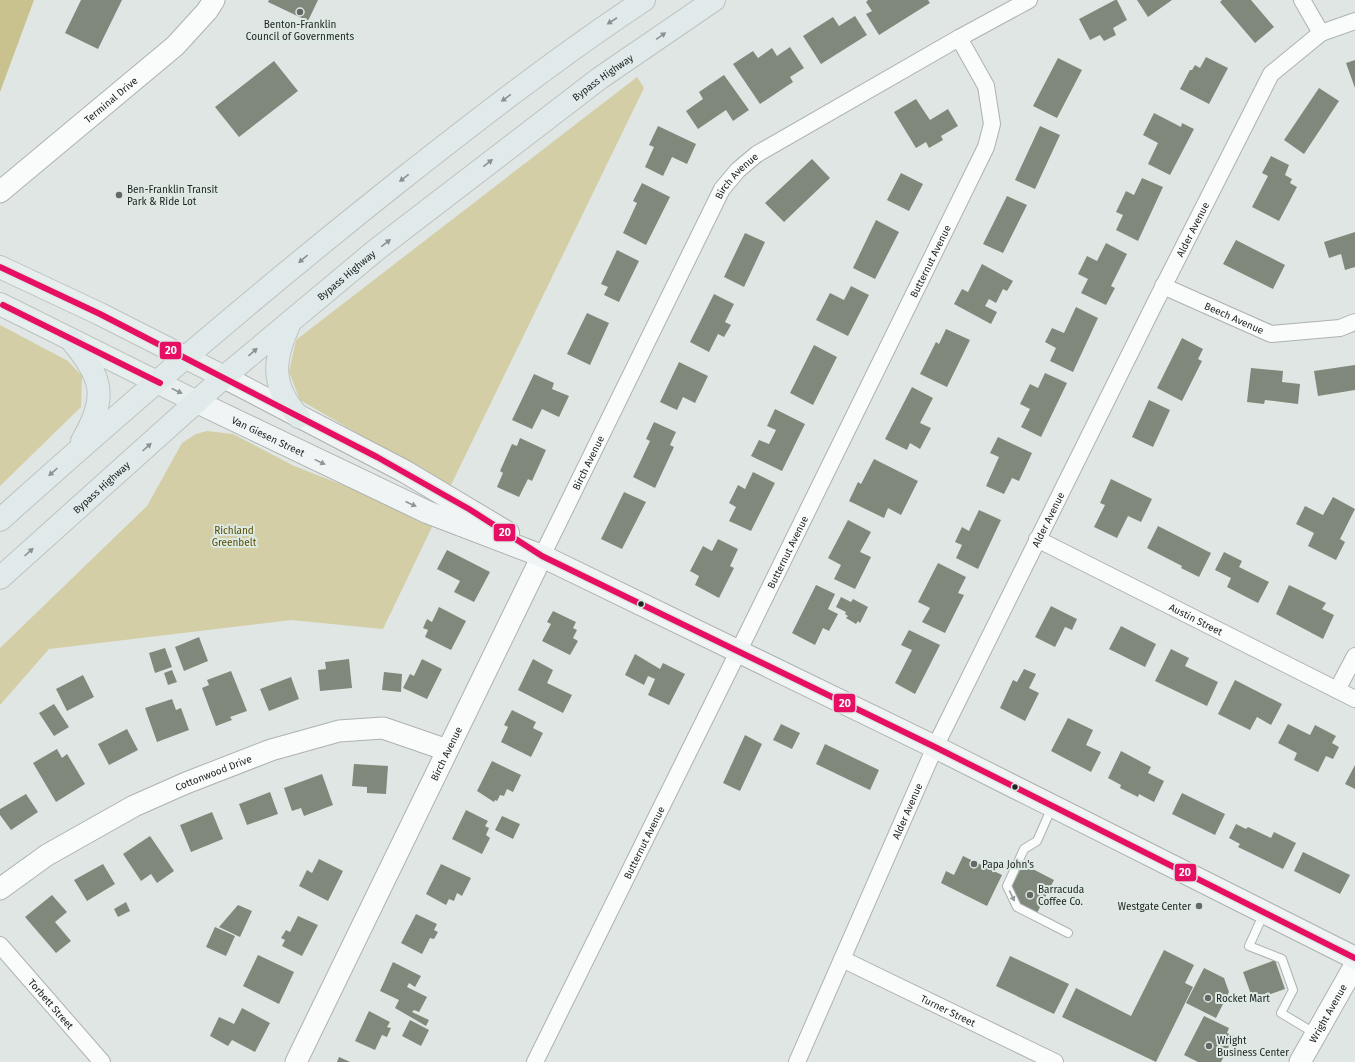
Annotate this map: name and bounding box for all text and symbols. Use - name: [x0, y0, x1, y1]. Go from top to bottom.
- marker: Benton-Franklin Council of Governments: [295, 7, 305, 17]
- one-way arrow: [606, 18, 617, 25]
- place label: Benton-Franklin Council of Governments: [246, 19, 354, 43]
- one-way arrow: [656, 32, 666, 40]
- street label: Bypass Highway: [570, 52, 636, 104]
- street label: Terminal Drive: [82, 75, 140, 126]
- one-way arrow: [501, 94, 512, 102]
- street label: Birch Avenue: [713, 151, 761, 201]
- one-way arrow: [483, 158, 494, 167]
- one-way arrow: [398, 173, 409, 182]
- place label: Ben-Franklin Transit Park & Ride Lot: [127, 184, 218, 208]
- marker: Ben-Franklin Transit Park & Ride Lot: [114, 190, 124, 200]
- street label: Alder Avenue: [1174, 200, 1212, 259]
- street label: Butternut Avenue: [908, 223, 954, 300]
- one-way arrow: [381, 238, 392, 247]
- street label: Bypass Highway: [315, 248, 378, 304]
- one-way arrow: [297, 255, 308, 264]
- street label: Beech Avenue: [1202, 300, 1265, 337]
- line badge: 20: [159, 341, 182, 360]
- text: 20: [165, 344, 178, 357]
- one-way arrow: [249, 348, 258, 357]
- one-way arrow: [171, 388, 182, 395]
- street label: Van Giesen Street: [229, 414, 307, 460]
- street label: Birch Avenue: [570, 434, 607, 492]
- one-way arrow: [142, 443, 151, 452]
- street label: Bypass Highway: [71, 459, 133, 516]
- one-way arrow: [315, 459, 326, 465]
- one-way arrow: [48, 467, 58, 476]
- street label: Alder Avenue: [1030, 490, 1067, 549]
- one-way arrow: [405, 501, 417, 508]
- street label: Butternut Avenue: [765, 514, 811, 591]
- line badge: 20: [493, 523, 516, 542]
- park label: Richland Greenbelt: [212, 525, 257, 549]
- text: 20: [499, 526, 512, 539]
- one-way arrow: [24, 548, 34, 557]
- unlabelled marker: [636, 599, 646, 609]
- street label: Austin Street: [1167, 601, 1225, 639]
- line badge: 20: [833, 693, 856, 713]
- text: 20: [839, 697, 852, 710]
- street label: Birch Avenue: [429, 725, 465, 783]
- street label: Cottonwood Drive: [174, 753, 254, 794]
- street label: Alder Avenue: [890, 782, 925, 841]
- unlabelled marker: [1010, 782, 1020, 792]
- street label: Butternut Avenue: [622, 805, 668, 881]
- marker: Papa John's: [969, 859, 979, 869]
- place label: Papa John's: [982, 859, 1034, 871]
- line badge: 20: [1174, 863, 1197, 882]
- text: 20: [1179, 866, 1192, 879]
- place label: Barracuda Coffee Co.: [1038, 884, 1084, 908]
- marker: Barracuda Coffee Co.: [1025, 890, 1035, 900]
- one-way arrow: [1009, 891, 1015, 902]
- place label: Westgate Center: [1118, 901, 1191, 913]
- marker: Westgate Center: [1194, 901, 1204, 911]
- street label: Torbett Street: [25, 977, 76, 1032]
- street label: Wright Avenue: [1307, 982, 1350, 1045]
- street label: Turner Street: [918, 993, 978, 1030]
- marker: Rocket Mart: [1203, 993, 1213, 1003]
- place label: Rocket Mart: [1216, 993, 1270, 1005]
- place label: Wright Business Center: [1217, 1035, 1289, 1059]
- marker: Wright Business Center: [1204, 1041, 1214, 1051]

